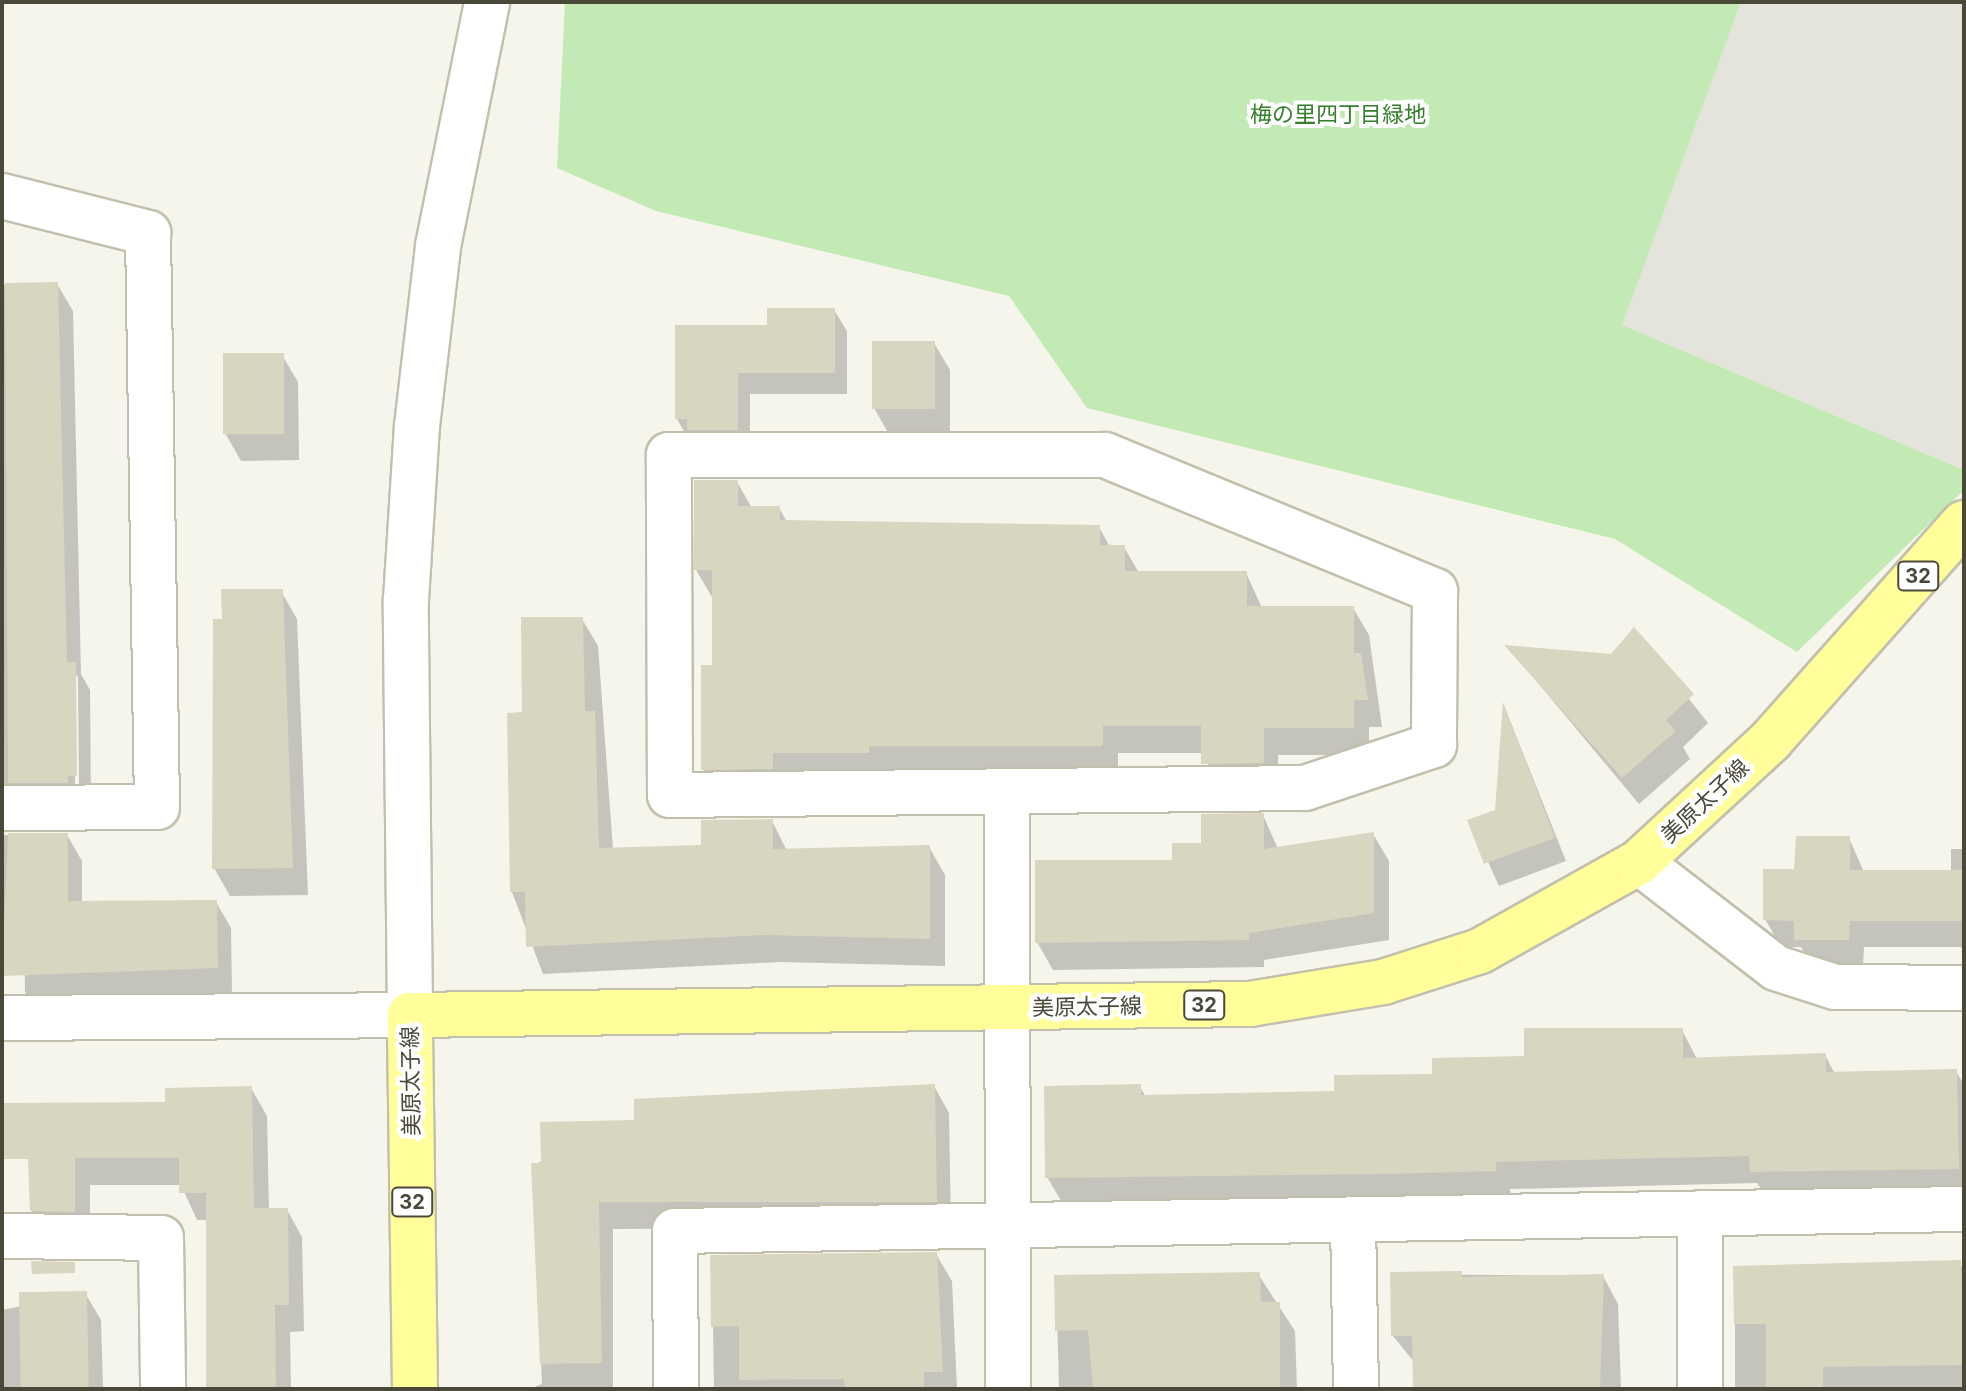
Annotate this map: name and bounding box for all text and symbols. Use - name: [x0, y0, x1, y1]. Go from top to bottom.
- park label: 梅の里四丁目緑地: [1250, 102, 1426, 128]
- road number: 32: [1896, 560, 1940, 592]
- street label: 美原太子線: [1656, 754, 1754, 848]
- road number: 32: [1182, 989, 1226, 1021]
- street label: 美原太子線: [1032, 993, 1142, 1021]
- street label: 美原太子線: [397, 1026, 425, 1136]
- road number: 32: [390, 1186, 434, 1218]

